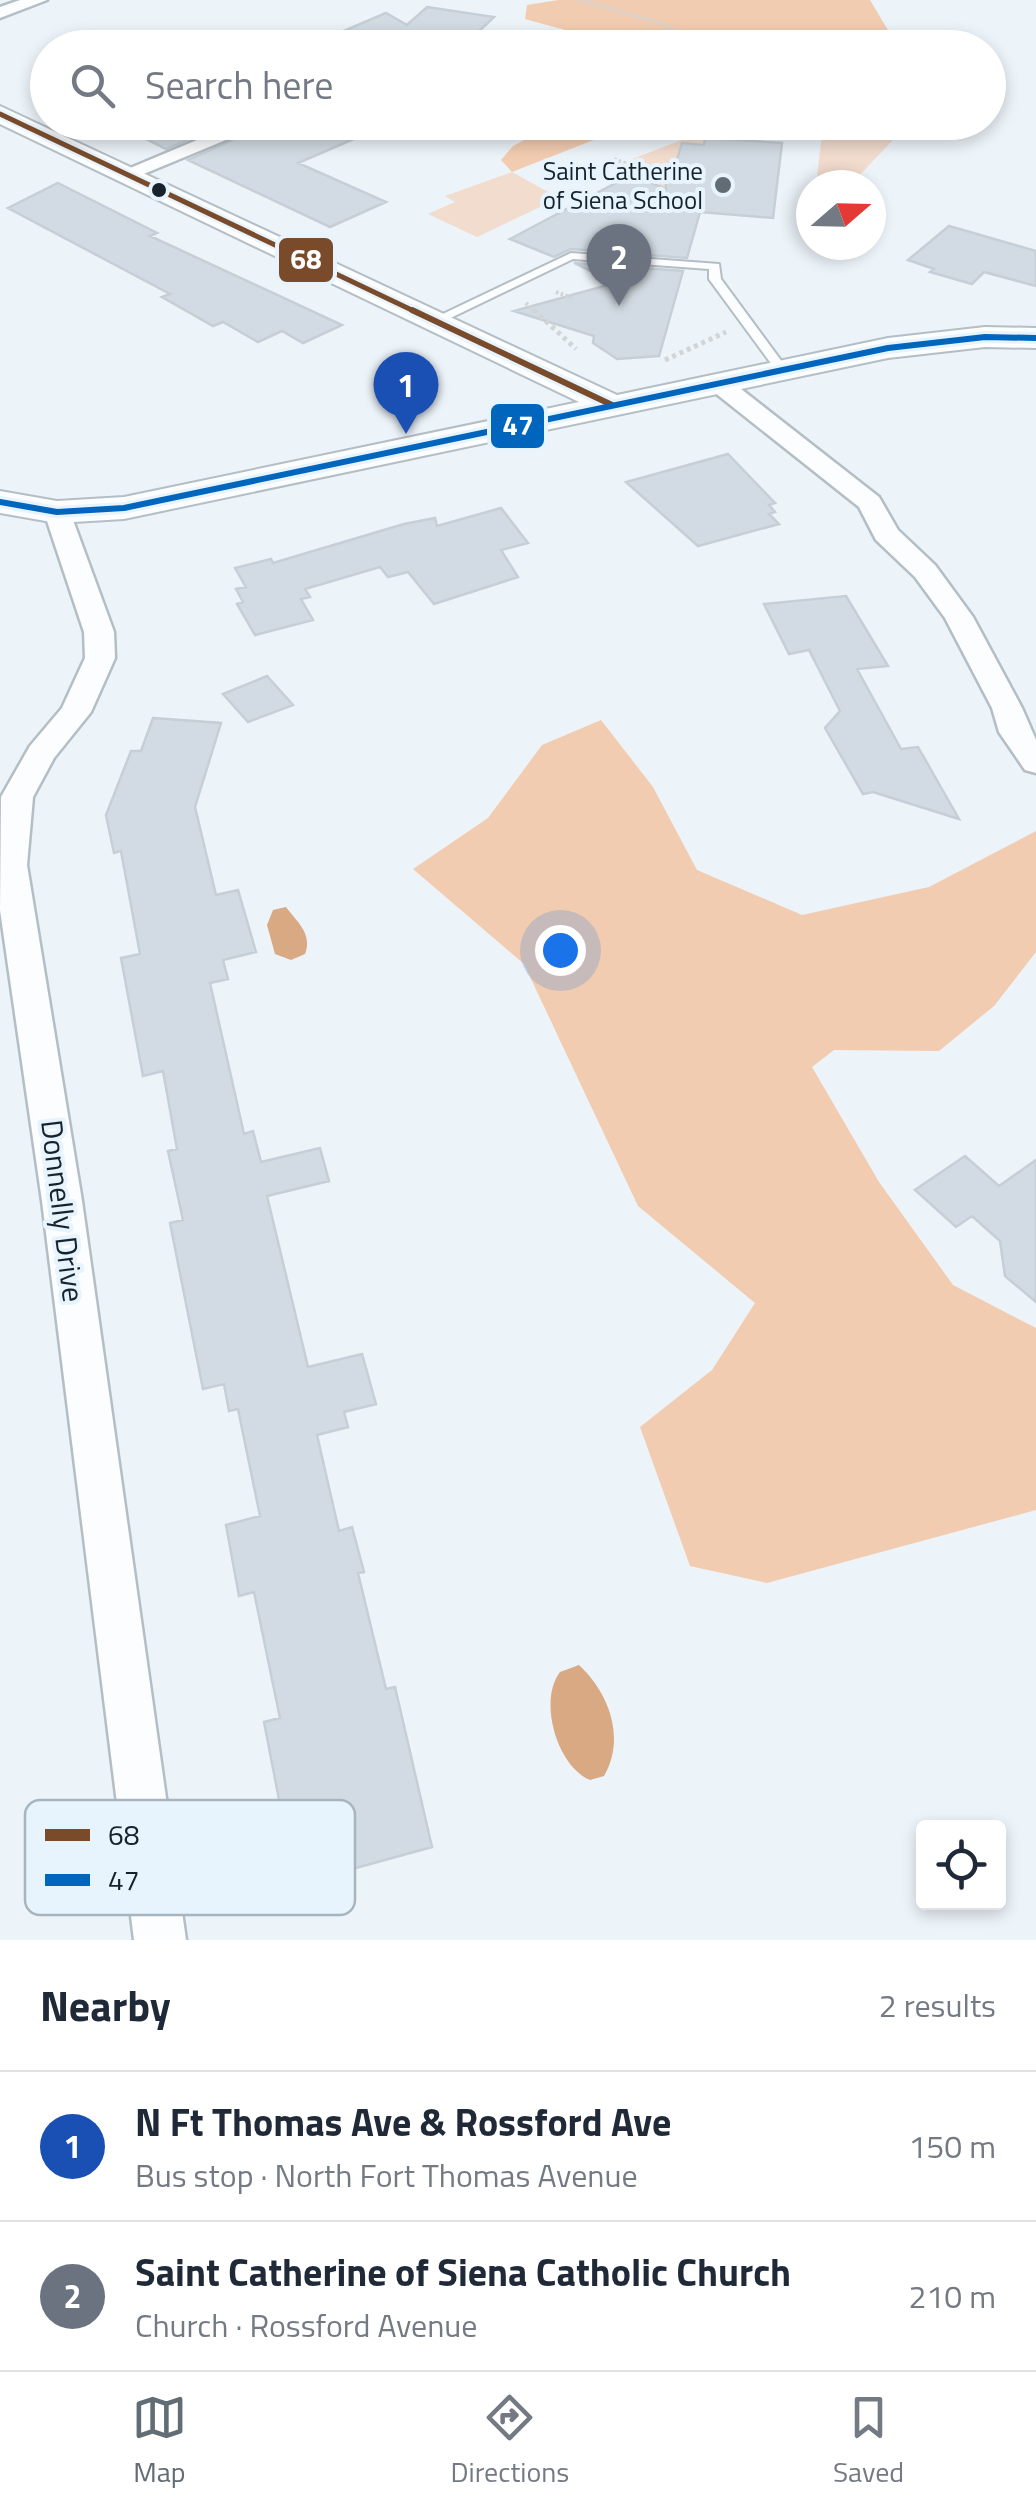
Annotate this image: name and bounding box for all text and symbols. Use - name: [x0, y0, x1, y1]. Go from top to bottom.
- search box: [30, 30, 1006, 140]
- text: Search here: [145, 56, 333, 114]
- icon: search: [65, 58, 120, 113]
- place label: Saint Catherine of Siena School: [543, 152, 703, 219]
- north arrow: [796, 170, 886, 260]
- marker: Saint Catherine of Siena School: [712, 174, 734, 196]
- unlabelled marker: [149, 180, 169, 200]
- pin: 2: [586, 224, 652, 306]
- line badge: 68: [277, 236, 335, 284]
- text: 68: [290, 237, 322, 280]
- pin: 1: [374, 352, 438, 434]
- line badge: 47: [489, 402, 546, 450]
- text: 47: [502, 403, 534, 446]
- your location: [535, 925, 586, 976]
- street label: Donnelly Drive: [29, 1117, 97, 1305]
- legend: [25, 1800, 355, 1915]
- text: 68: [108, 1813, 139, 1856]
- map controls: [916, 1820, 1006, 1910]
- button: locate: [916, 1820, 1006, 1910]
- text: 47: [108, 1858, 139, 1901]
- text: Nearby: [40, 1973, 171, 2037]
- text: 2 results: [879, 1981, 996, 2029]
- text: N Ft Thomas Ave & Rossford Ave: [135, 2093, 671, 2151]
- text: 1: [64, 2122, 81, 2170]
- text: 150 m: [908, 2122, 996, 2170]
- text: Bus stop · North Fort Thomas Avenue: [135, 2151, 638, 2199]
- text: Saint Catherine of Siena Catholic Church: [135, 2243, 791, 2301]
- text: 2: [64, 2272, 81, 2320]
- text: 210 m: [908, 2272, 996, 2320]
- text: Church · Rossford Avenue: [135, 2301, 478, 2349]
- tab: Map: [132, 2390, 187, 2493]
- tab: Directions: [451, 2390, 569, 2493]
- tab: Saved: [833, 2390, 904, 2493]

